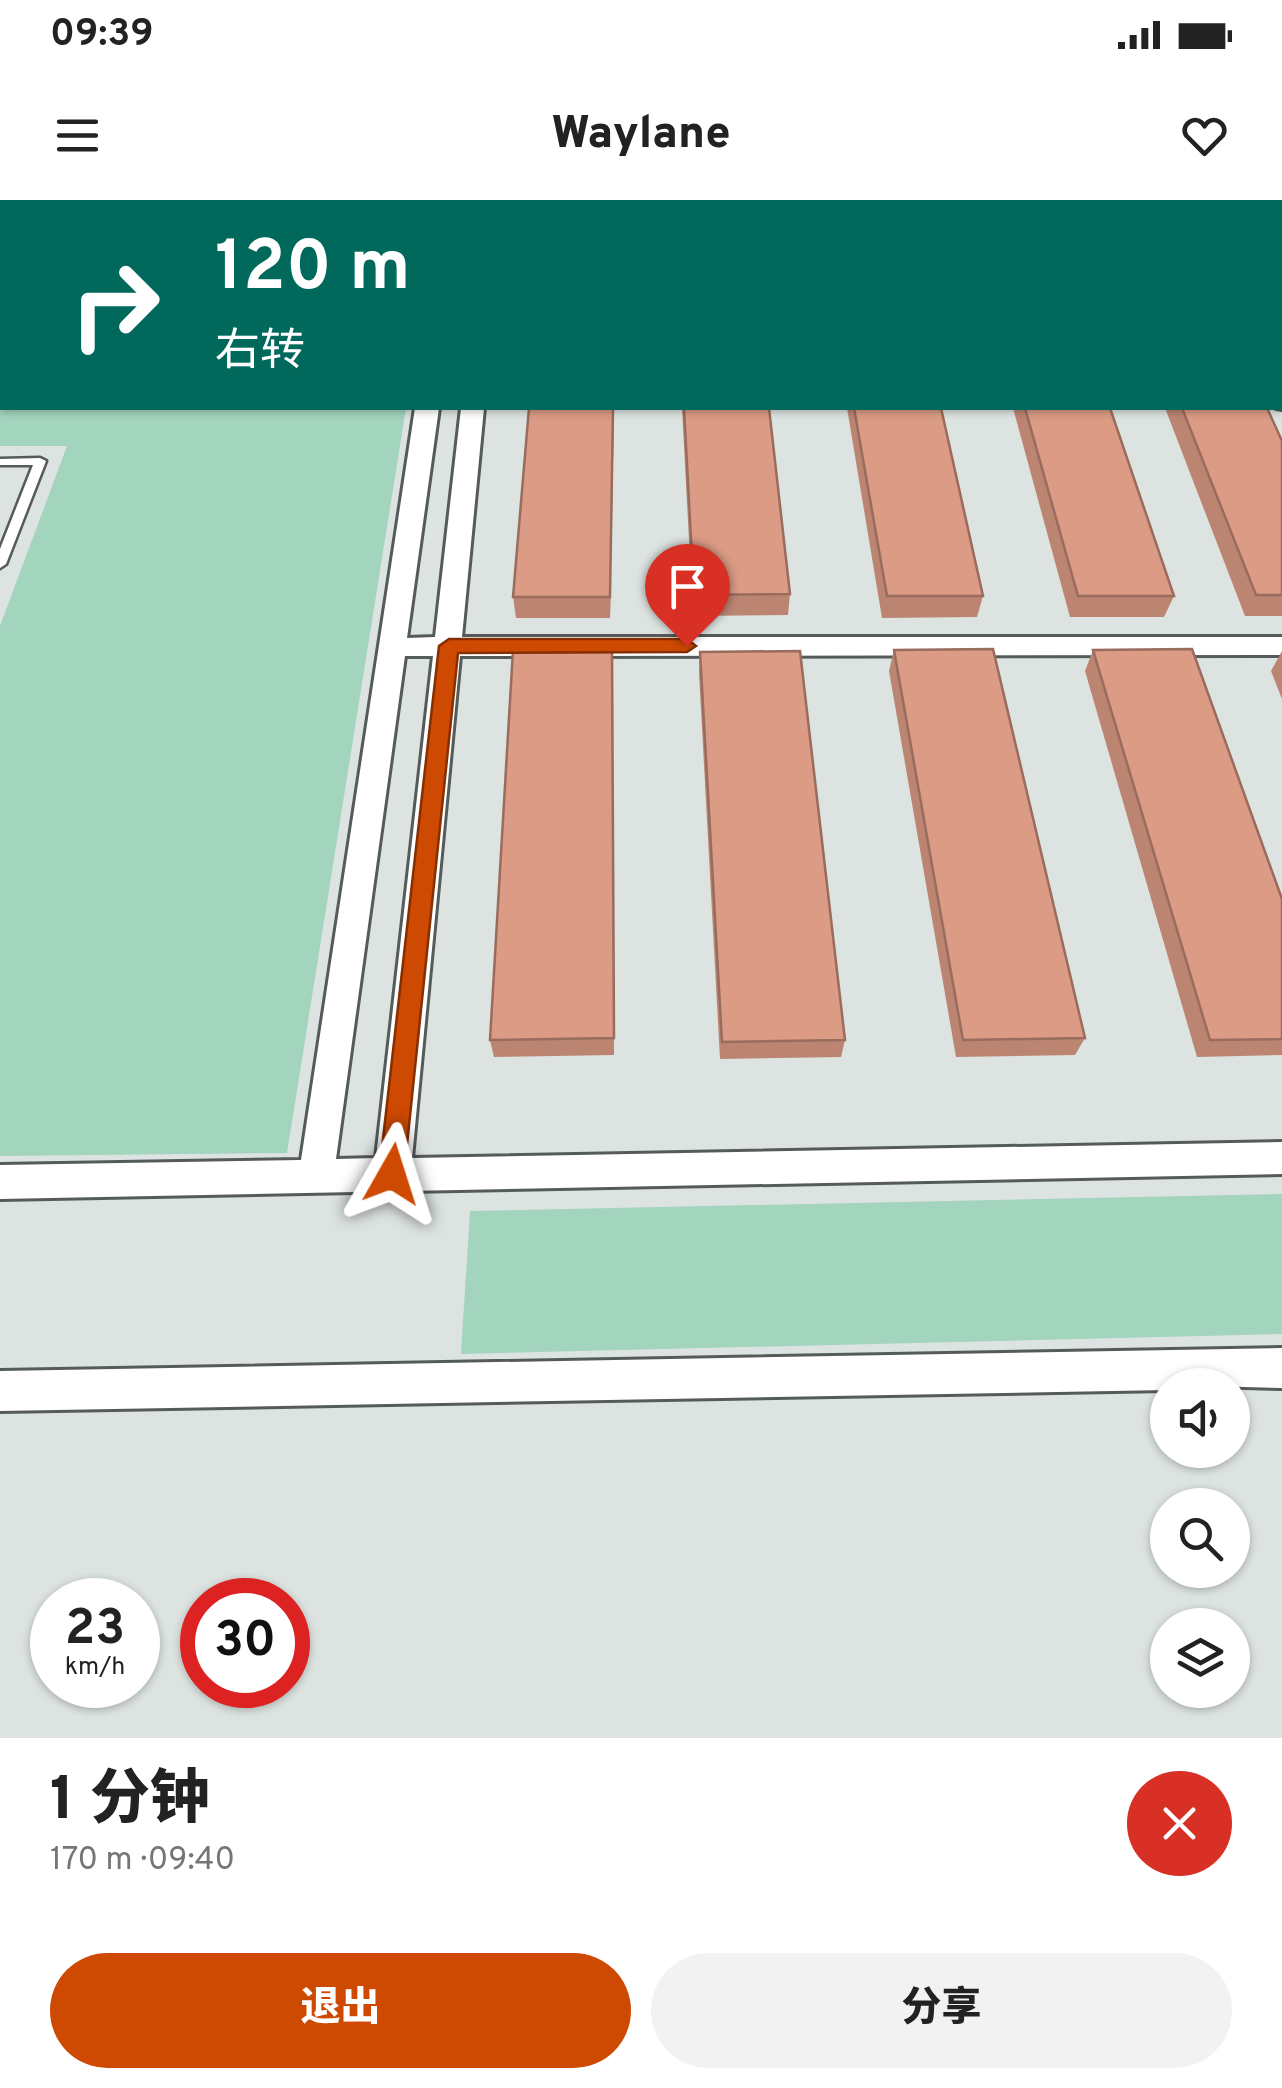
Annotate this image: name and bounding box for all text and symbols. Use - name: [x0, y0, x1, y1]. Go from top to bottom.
- text: 09:39: [50, 11, 154, 60]
- text: Waylane: [551, 107, 731, 164]
- icon: menu: [50, 108, 105, 163]
- icon: heart: [1177, 108, 1232, 163]
- text: 120 m: [215, 226, 411, 315]
- icon: right: [50, 240, 180, 370]
- text: 右转: [215, 325, 305, 382]
- pin: [645, 544, 730, 647]
- icon: arrive: [660, 559, 715, 614]
- position arrow: [340, 1122, 444, 1226]
- map controls: [1150, 1368, 1250, 1708]
- button: sound: [1150, 1368, 1250, 1468]
- button: search: [1150, 1488, 1250, 1588]
- speed limit sign: 30: [180, 1578, 310, 1708]
- text: 23: [65, 1599, 125, 1662]
- button: layers: [1150, 1608, 1250, 1708]
- text: km/h: [65, 1652, 125, 1684]
- text: 1 分钟: [50, 1765, 210, 1841]
- button: close: [1127, 1771, 1232, 1876]
- text: 170 m · 09:40: [50, 1841, 235, 1881]
- button: 退出: [50, 1953, 631, 2068]
- button: 分享: [651, 1953, 1232, 2068]

